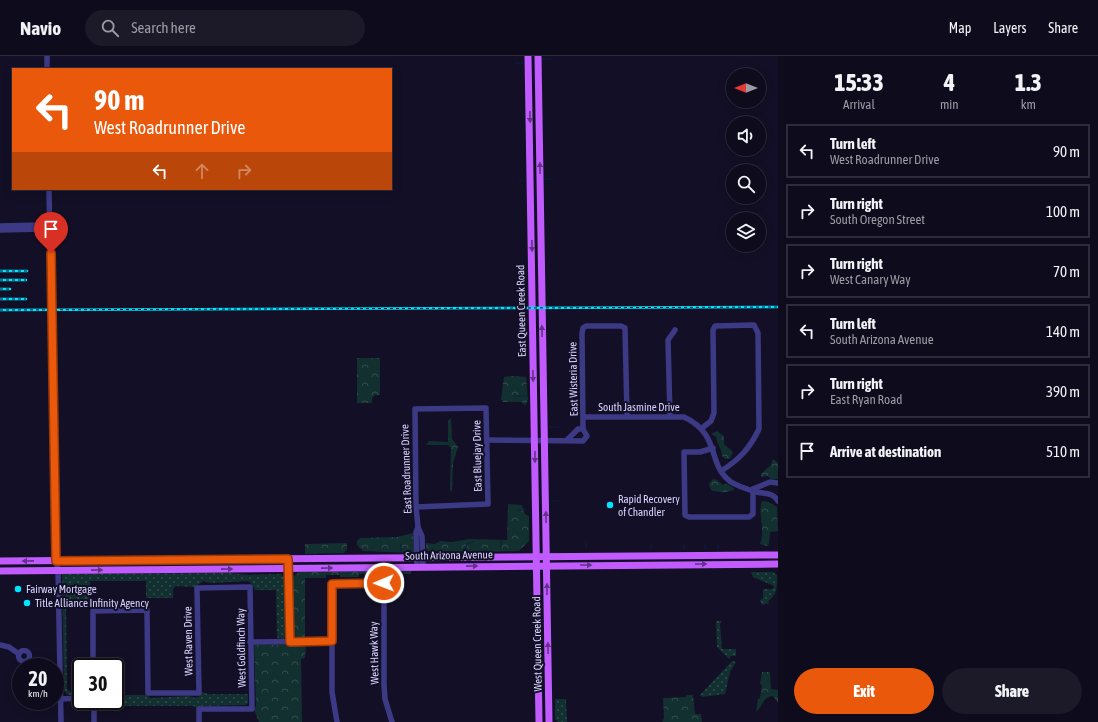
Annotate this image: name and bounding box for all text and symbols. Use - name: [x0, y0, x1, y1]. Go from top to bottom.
- search box: [85, 10, 365, 46]
- text: Navio: [20, 17, 61, 39]
- icon: search: [99, 17, 121, 39]
- text: Search here: [131, 19, 196, 36]
- text: Map: [949, 20, 971, 36]
- text: Layers: [993, 20, 1026, 36]
- text: Share: [1048, 20, 1078, 36]
- north arrow: [726, 68, 766, 108]
- map controls: [726, 68, 766, 252]
- text: 15:33: [834, 69, 884, 96]
- text: 4: [944, 69, 955, 96]
- text: 1.3: [1015, 69, 1042, 96]
- icon: left: [28, 84, 80, 136]
- text: 90 m: [94, 84, 144, 116]
- text: Arrival: [843, 97, 875, 112]
- text: min: [940, 97, 959, 112]
- text: km: [1021, 97, 1036, 112]
- one-way arrow: [526, 111, 533, 123]
- button: sound: [726, 116, 766, 156]
- text: West Roadrunner Drive: [94, 117, 245, 138]
- text: Turn left: [830, 135, 876, 152]
- icon: left: [796, 140, 818, 162]
- text: 90 m: [1053, 143, 1080, 160]
- text: West Roadrunner Drive: [830, 152, 939, 167]
- icon: left: [149, 160, 171, 182]
- icon: ahead: [191, 160, 213, 182]
- icon: right: [233, 160, 255, 182]
- one-way arrow: [536, 162, 543, 174]
- button: search: [726, 164, 766, 204]
- text: Turn right: [830, 195, 883, 212]
- icon: right: [796, 200, 818, 222]
- text: 100 m: [1046, 203, 1080, 220]
- pin: [34, 212, 68, 253]
- button: layers: [726, 212, 766, 252]
- text: South Oregon Street: [830, 212, 925, 227]
- icon: arrive: [40, 218, 62, 240]
- one-way arrow: [528, 240, 535, 252]
- text: Turn right: [830, 255, 883, 272]
- icon: right: [796, 260, 818, 282]
- text: 70 m: [1053, 263, 1080, 280]
- street label: East Queen Creek Road: [514, 265, 528, 357]
- text: West Canary Way: [830, 272, 911, 287]
- text: Turn left: [830, 315, 876, 332]
- icon: left: [796, 320, 818, 342]
- text: 140 m: [1046, 323, 1080, 340]
- one-way arrow: [539, 324, 545, 337]
- text: South Arizona Avenue: [830, 332, 934, 347]
- street label: East Wisteria Drive: [566, 342, 580, 416]
- one-way arrow: [530, 370, 537, 382]
- text: Turn right: [830, 375, 883, 392]
- icon: right: [796, 380, 818, 402]
- text: 390 m: [1046, 383, 1080, 400]
- text: East Ryan Road: [830, 392, 902, 407]
- street label: South Jasmine Drive: [598, 401, 680, 413]
- street label: East Bluejay Drive: [470, 420, 484, 492]
- street label: East Roadrunner Drive: [398, 424, 414, 514]
- icon: arrive: [796, 440, 818, 462]
- text: Arrive at destination: [830, 443, 941, 460]
- text: 510 m: [1046, 443, 1080, 460]
- one-way arrow: [532, 451, 538, 464]
- place label: Rapid Recovery of Chandler: [618, 493, 680, 518]
- marker: Rapid Recovery of Chandler: [605, 500, 615, 510]
- one-way arrow: [543, 510, 549, 523]
- street label: South Arizona Avenue: [405, 548, 493, 562]
- one-way arrow: [21, 558, 34, 564]
- one-way arrow: [695, 561, 708, 567]
- position arrow: [363, 562, 405, 604]
- one-way arrow: [580, 562, 593, 568]
- one-way arrow: [466, 563, 479, 569]
- one-way arrow: [321, 565, 334, 571]
- one-way arrow: [221, 566, 234, 572]
- one-way arrow: [91, 567, 104, 573]
- one-way arrow: [544, 582, 550, 595]
- place label: Fairway Mortgage: [26, 583, 97, 595]
- marker: Fairway Mortgage: [13, 584, 23, 594]
- street label: West Queen Creek Road: [530, 596, 544, 692]
- place label: Title Alliance Infinity Agency: [35, 597, 149, 609]
- marker: Title Alliance Infinity Agency: [22, 598, 32, 608]
- street label: West Raven Drive: [181, 606, 195, 676]
- street label: West Goldfinch Way: [234, 608, 248, 688]
- street label: West Hawk Way: [367, 621, 381, 685]
- one-way arrow: [545, 641, 551, 654]
- speed limit sign: 30: [72, 658, 124, 710]
- text: 20: [29, 667, 47, 690]
- button: Exit: [794, 668, 934, 714]
- button: Share: [942, 668, 1082, 714]
- text: km/h: [28, 688, 48, 699]

